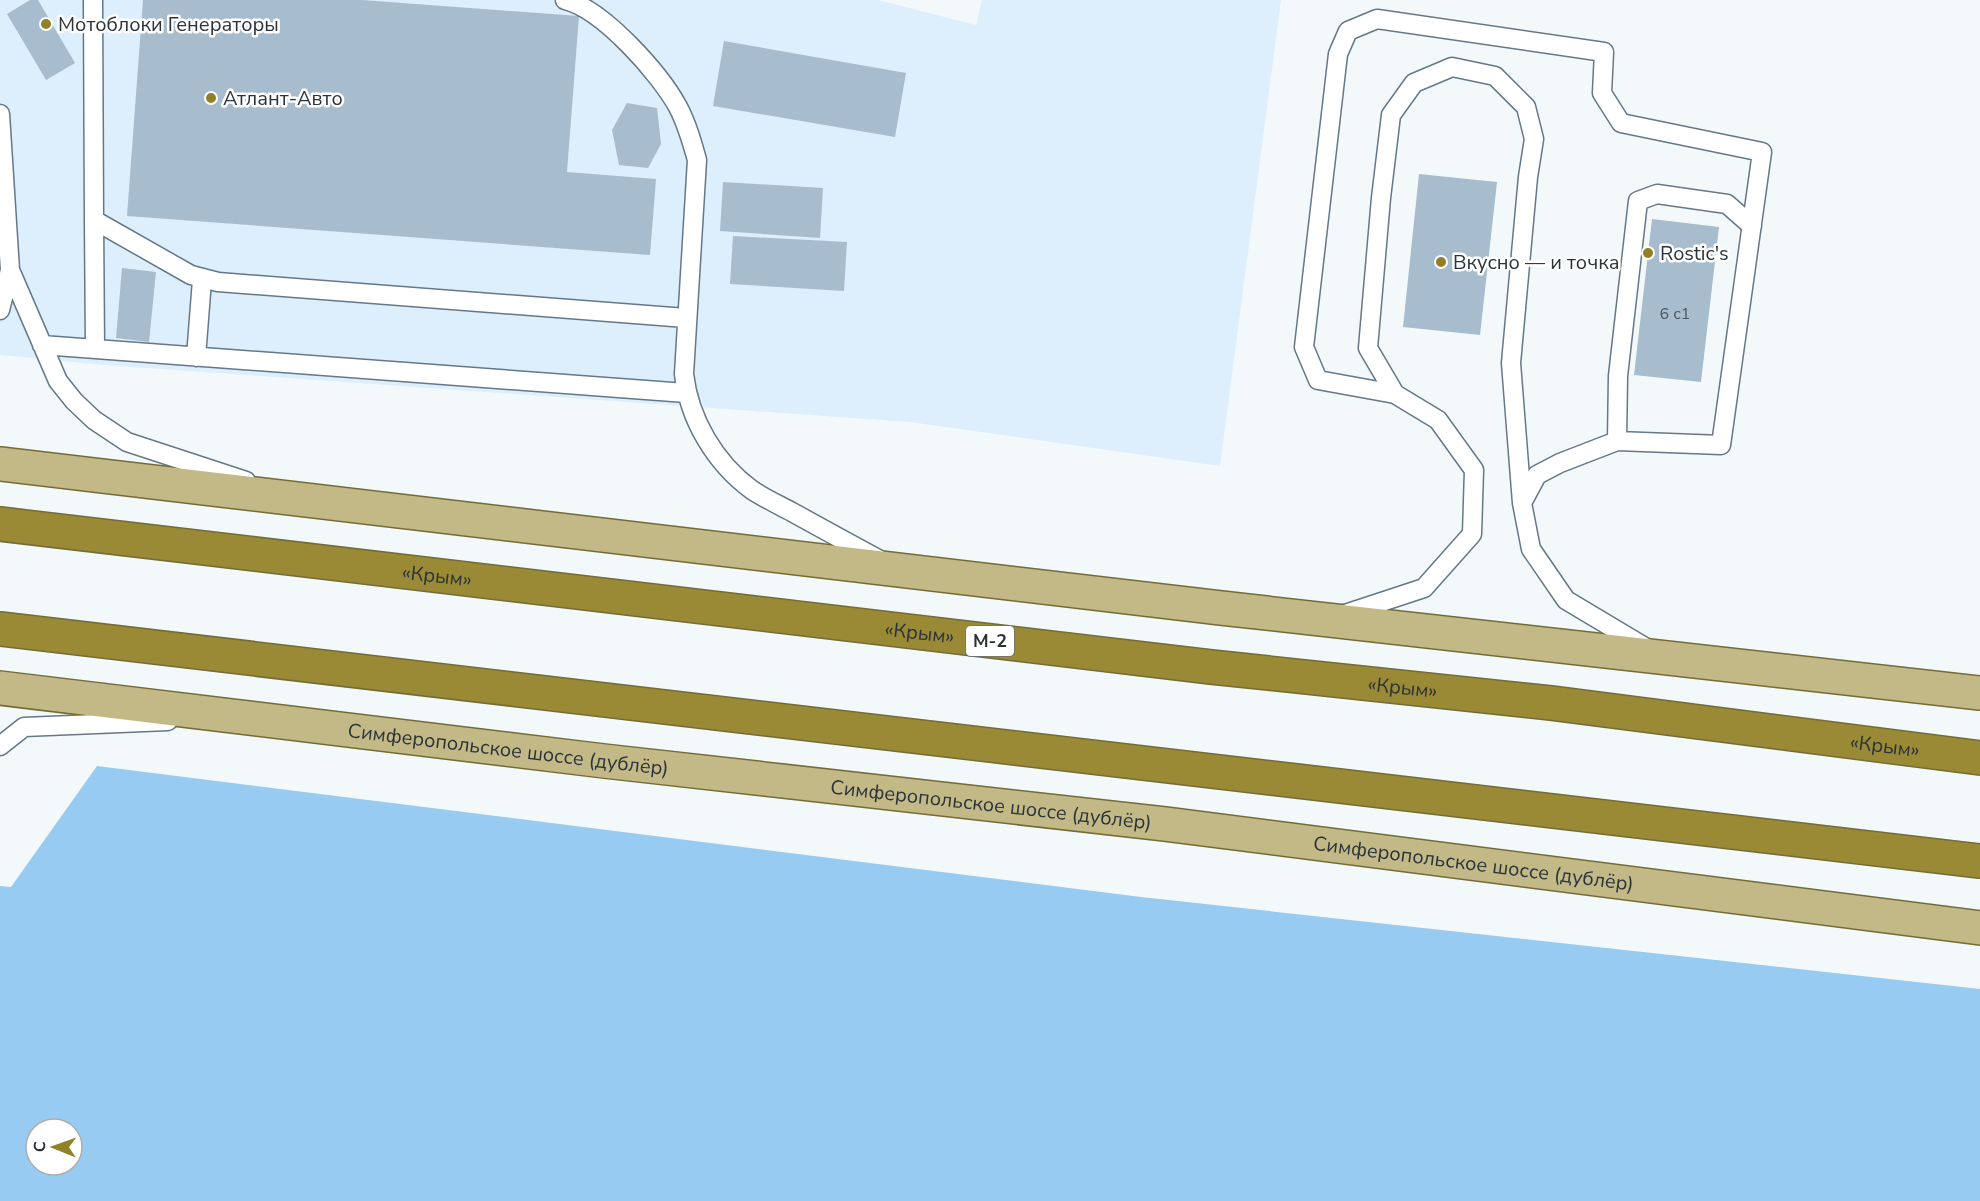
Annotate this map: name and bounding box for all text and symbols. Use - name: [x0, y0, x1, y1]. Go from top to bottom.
- place label: Мотоблоки Генераторы: [58, 11, 279, 38]
- marker: Мотоблоки Генераторы: [39, 17, 53, 31]
- place label: Атлант-Авто: [223, 85, 343, 112]
- marker: Атлант-Авто: [204, 91, 218, 105]
- place label: Rostic's: [1660, 240, 1729, 267]
- marker: Rostic's: [1641, 246, 1655, 260]
- place label: Вкусно — и точка: [1453, 249, 1620, 276]
- marker: Вкусно — и точка: [1434, 255, 1448, 269]
- house number: 6 с1: [1660, 303, 1690, 325]
- street label: «Крым»: [401, 558, 473, 593]
- street label: «Крым»: [883, 615, 956, 650]
- road number: М-2: [966, 626, 1014, 656]
- street label: «Крым»: [1366, 670, 1439, 704]
- street label: Симферопольское шоссе (дублёр): [346, 717, 670, 782]
- street label: «Крым»: [1848, 728, 1921, 764]
- street label: Симферопольское шоссе (дублёр): [829, 773, 1153, 836]
- street label: Симферопольское шоссе (дублёр): [1312, 830, 1636, 897]
- north arrow: [24, 1117, 84, 1177]
- text: С: [29, 1141, 51, 1152]

